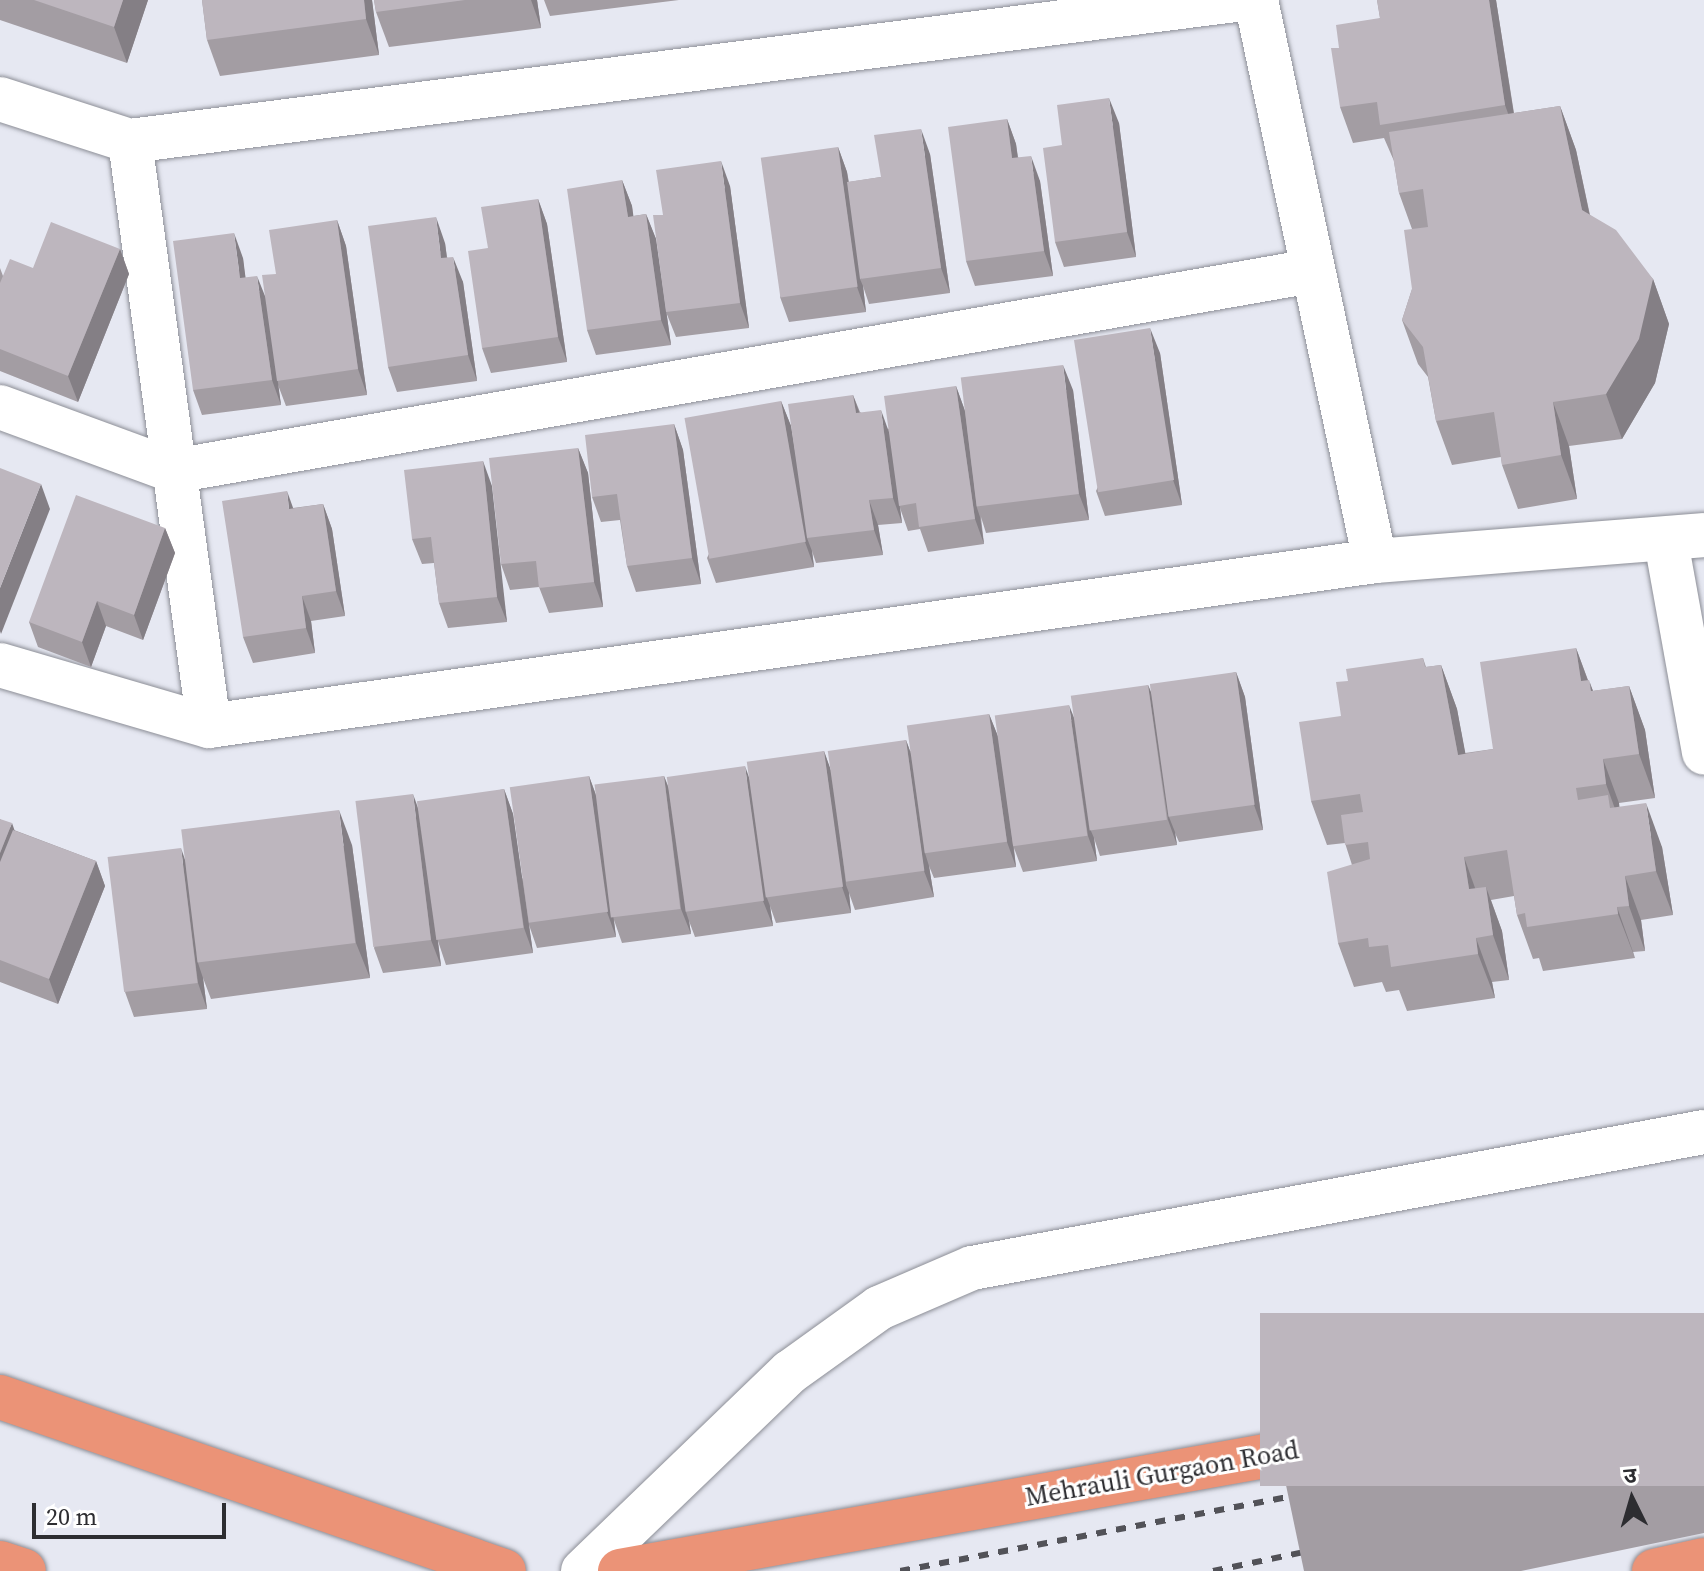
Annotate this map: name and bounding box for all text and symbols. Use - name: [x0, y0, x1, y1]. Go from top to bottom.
- street label: Mehrauli Gurgaon Road: [1023, 1435, 1301, 1513]
- north arrow: [1592, 1459, 1672, 1539]
- text: उ: [1622, 1460, 1638, 1491]
- scale bar: [36, 1487, 230, 1537]
- text: 20 m: [46, 1500, 97, 1533]

